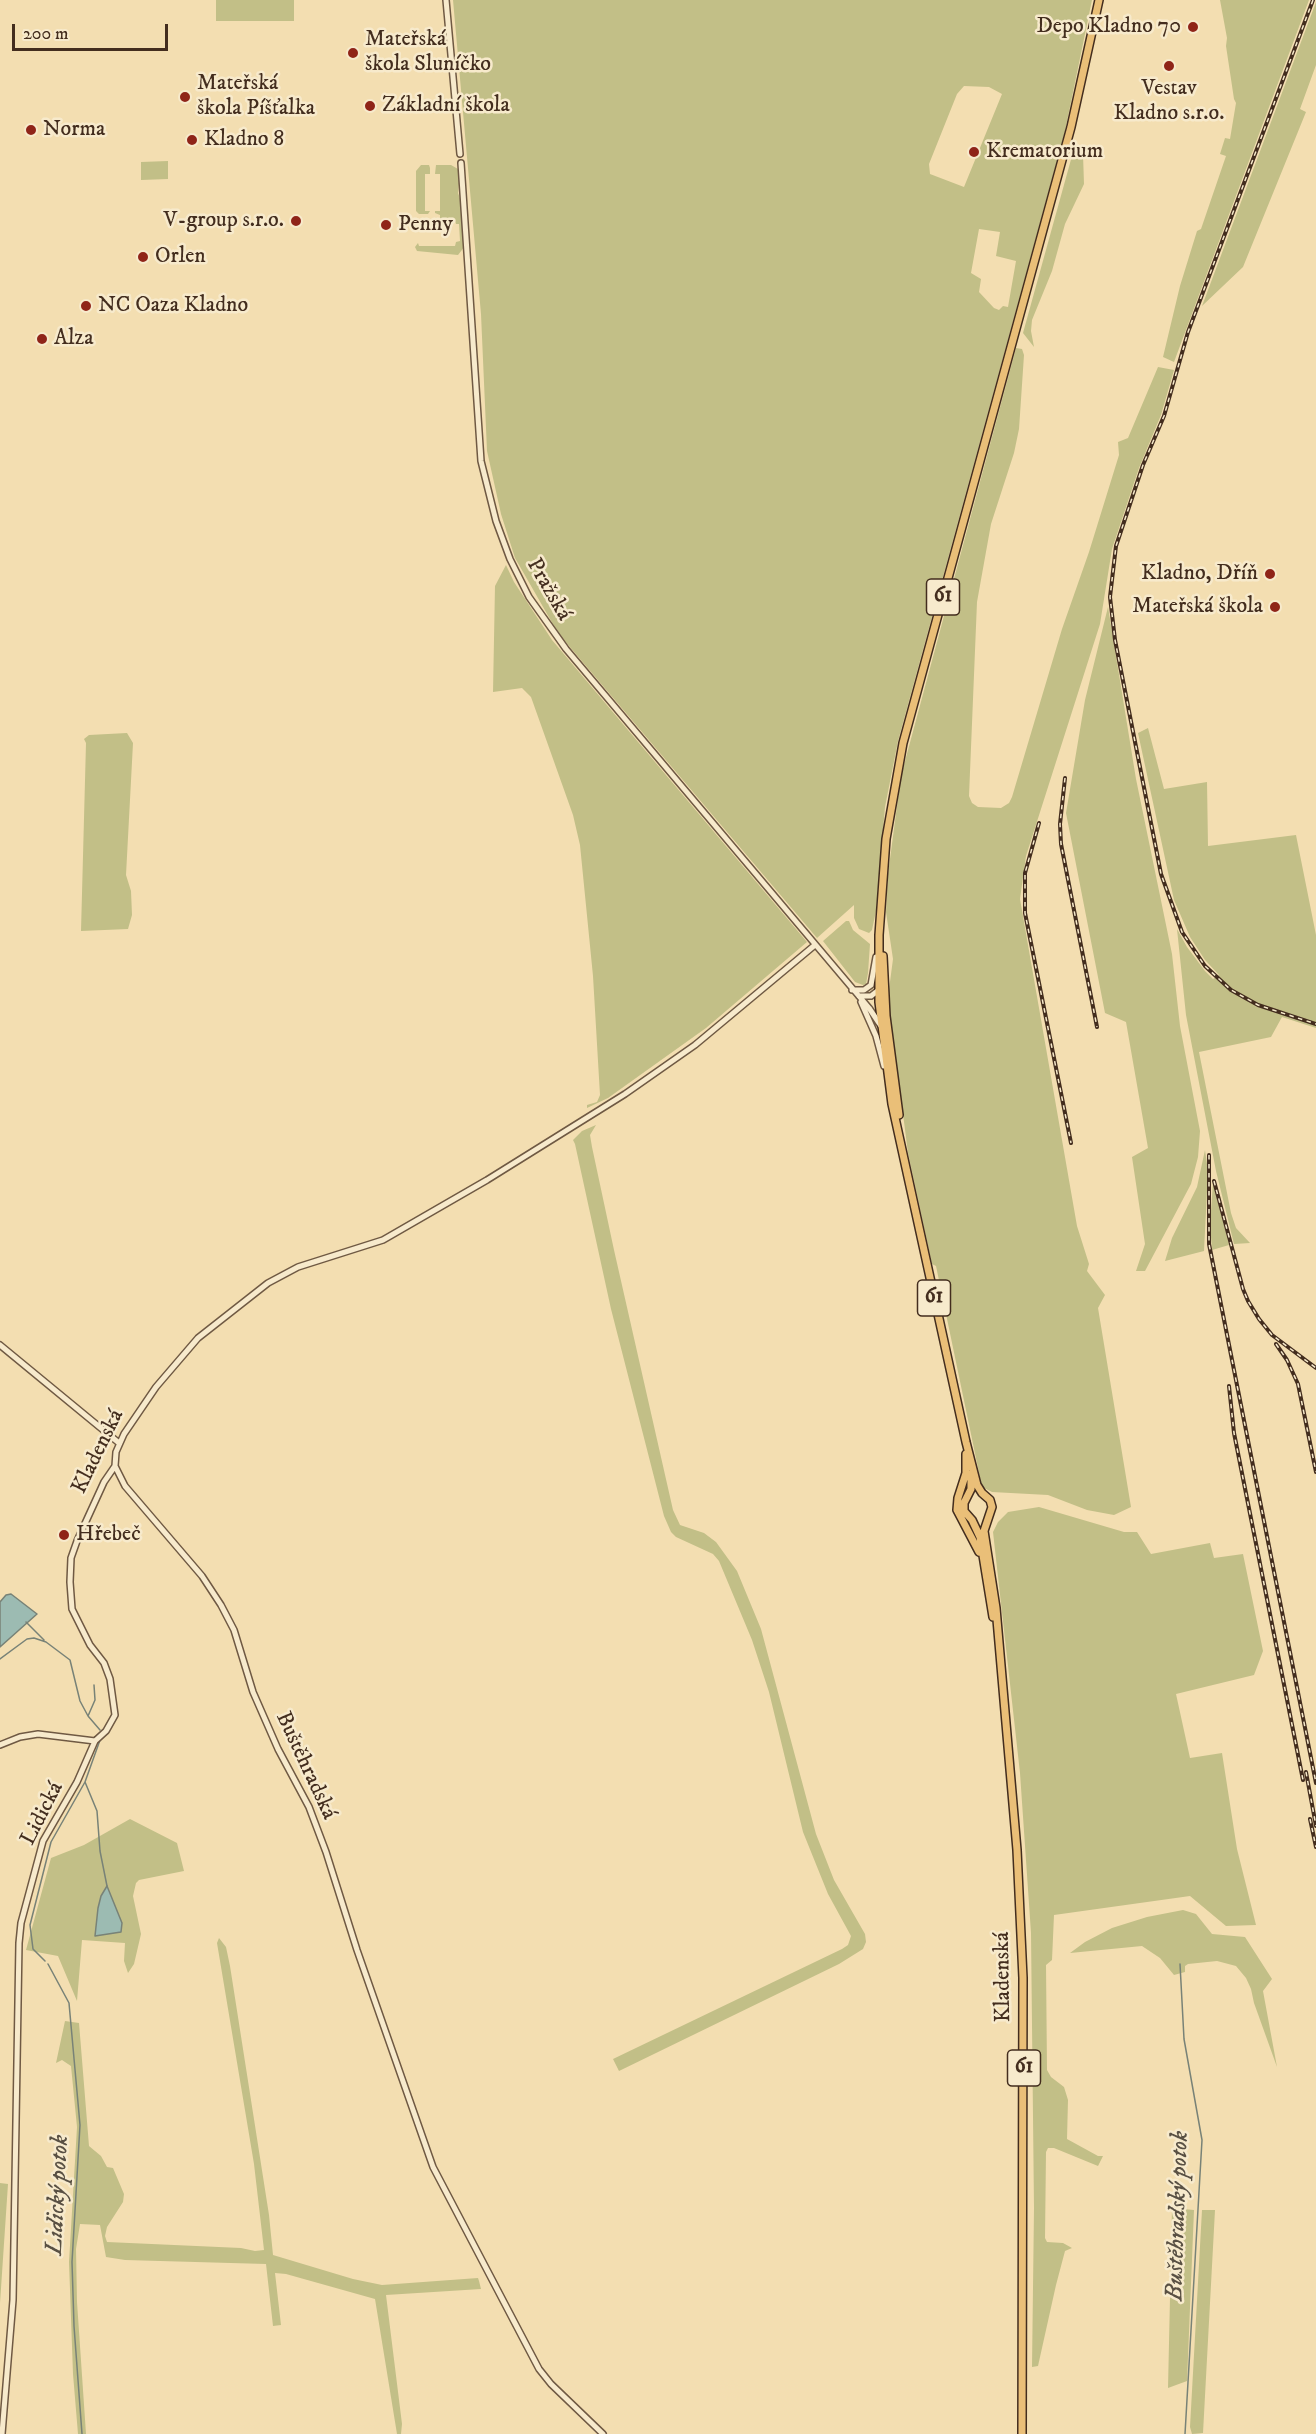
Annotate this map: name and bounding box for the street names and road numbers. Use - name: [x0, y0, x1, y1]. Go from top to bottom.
- street label: Pražská: [520, 554, 576, 626]
- road number: 61: [926, 579, 960, 615]
- road number: 61: [918, 1280, 950, 1316]
- street label: Kladenská: [67, 1406, 131, 1498]
- street label: Buštěhradská: [269, 1708, 341, 1824]
- street label: Lidická: [16, 1778, 70, 1850]
- street label: Kladenská: [990, 1931, 1018, 2023]
- road number: 61: [1008, 2050, 1040, 2086]

